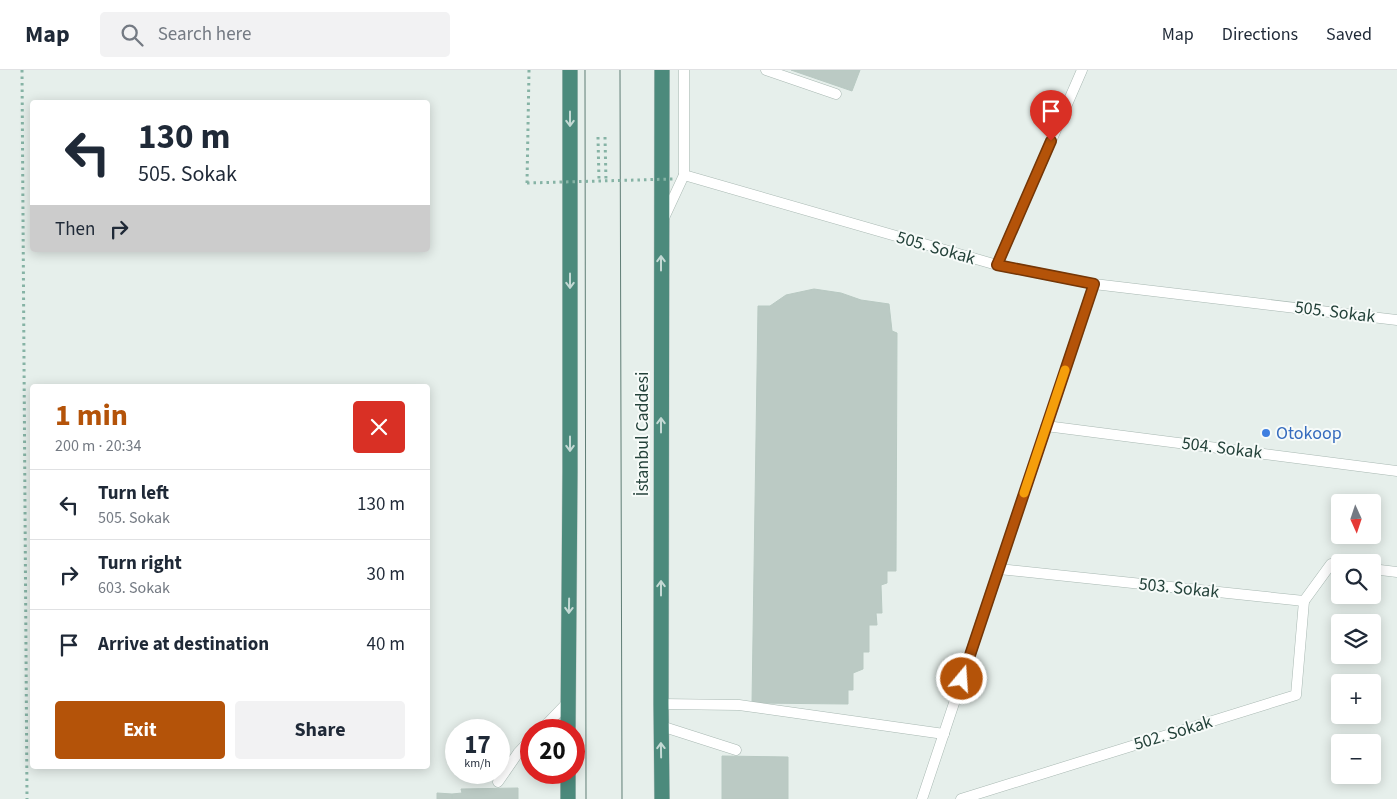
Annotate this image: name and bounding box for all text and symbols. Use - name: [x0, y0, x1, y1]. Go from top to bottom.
- search box: [100, 12, 450, 57]
- text: Map: [25, 17, 70, 52]
- icon: search: [118, 21, 146, 49]
- text: Search here: [158, 21, 251, 48]
- text: Map: [1162, 22, 1194, 47]
- text: Directions: [1222, 22, 1298, 47]
- text: Saved: [1326, 22, 1372, 47]
- pin: [1030, 90, 1072, 141]
- icon: arrive: [1037, 97, 1065, 125]
- one-way arrow: [565, 110, 575, 126]
- text: 130 m: [138, 112, 230, 162]
- icon: left: [55, 120, 120, 185]
- text: 505. Sokak: [138, 158, 237, 190]
- icon: right: [105, 215, 133, 243]
- text: Then: [55, 216, 95, 243]
- street label: 505. Sokak: [894, 225, 978, 271]
- one-way arrow: [656, 255, 666, 272]
- one-way arrow: [565, 272, 575, 289]
- street label: 505. Sokak: [1293, 295, 1377, 329]
- street label: İstanbul Caddesi: [630, 372, 655, 496]
- text: 1 min: [55, 394, 128, 437]
- button: close: [353, 401, 405, 453]
- one-way arrow: [656, 418, 666, 434]
- place label: Otokoop: [1276, 421, 1342, 446]
- marker: Otokoop: [1260, 427, 1272, 439]
- street label: 504. Sokak: [1180, 431, 1264, 465]
- text: 200 m · 20:34: [55, 435, 142, 457]
- one-way arrow: [565, 435, 575, 451]
- text: Turn left: [98, 480, 169, 507]
- icon: left: [55, 491, 83, 519]
- text: 130 m: [357, 491, 405, 518]
- north arrow: [1331, 494, 1381, 544]
- map controls: [1331, 494, 1381, 784]
- text: 505. Sokak: [98, 507, 170, 529]
- text: Turn right: [98, 550, 182, 577]
- button: search: [1331, 554, 1381, 604]
- icon: right: [55, 561, 83, 589]
- text: 30 m: [367, 561, 405, 588]
- street label: 503. Sokak: [1137, 571, 1221, 605]
- text: 603. Sokak: [98, 577, 170, 599]
- one-way arrow: [656, 580, 666, 596]
- one-way arrow: [564, 598, 574, 614]
- button: layers: [1331, 614, 1381, 664]
- icon: arrive: [55, 631, 83, 659]
- text: Arrive at destination: [98, 631, 269, 658]
- text: 40 m: [367, 631, 405, 658]
- position arrow: [935, 652, 987, 704]
- button: +: [1331, 674, 1381, 724]
- button: Exit: [55, 701, 225, 759]
- button: Share: [235, 701, 405, 759]
- street label: 502. Sokak: [1131, 709, 1215, 757]
- speed limit sign: 20: [520, 719, 585, 784]
- text: 17: [464, 727, 491, 763]
- button: −: [1331, 734, 1381, 784]
- one-way arrow: [656, 743, 666, 759]
- text: km/h: [464, 755, 491, 772]

